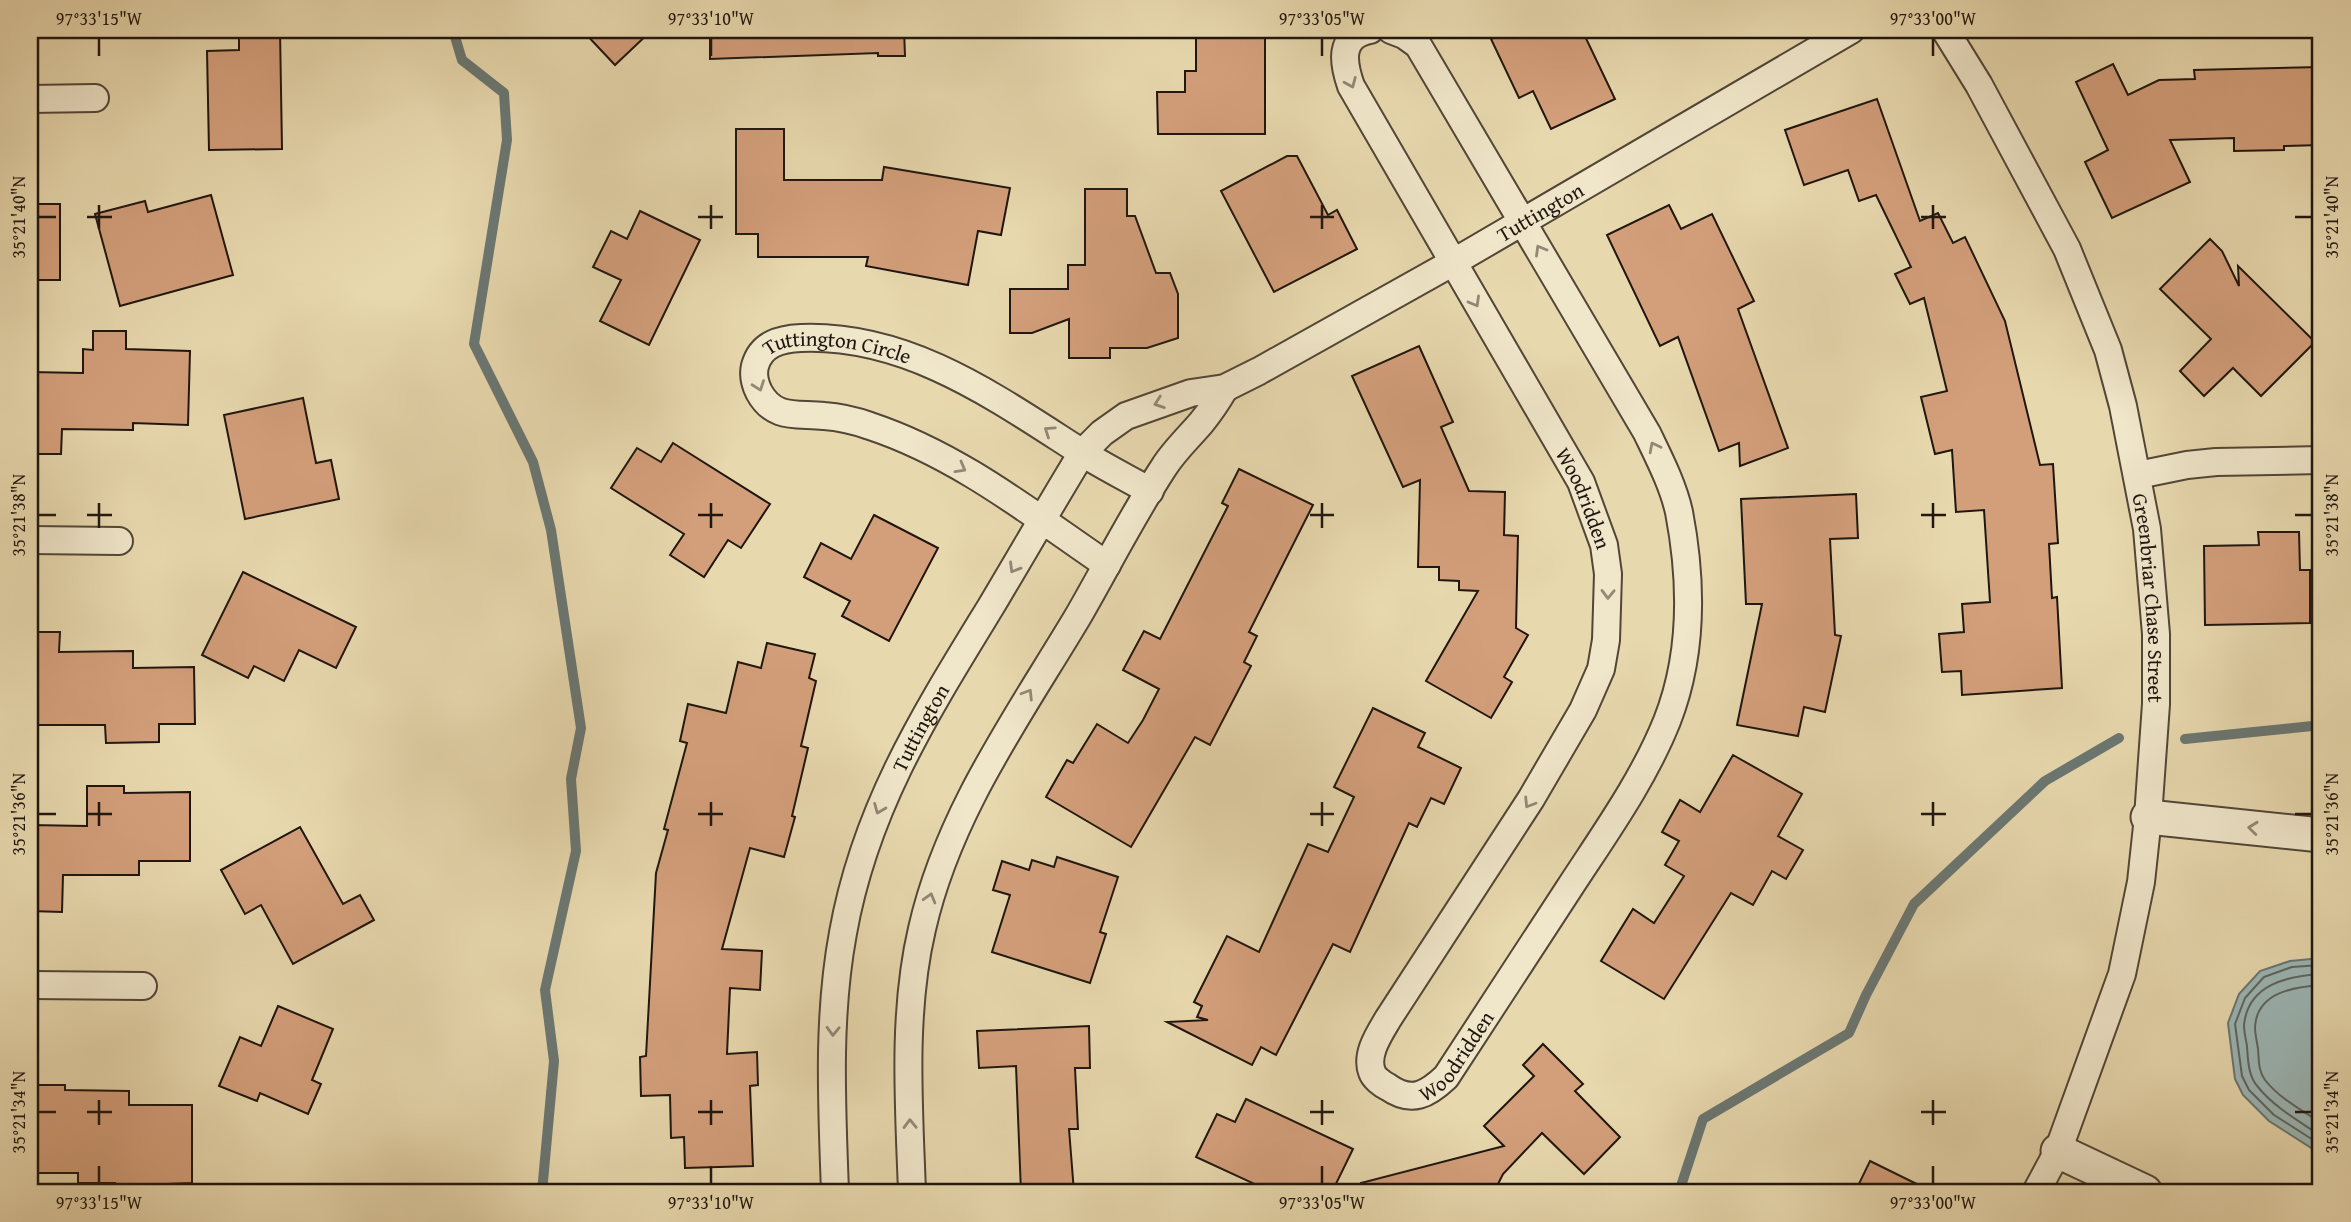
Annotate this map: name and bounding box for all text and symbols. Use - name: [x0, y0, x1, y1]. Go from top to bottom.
- text: 97°33'15"W: [56, 5, 143, 32]
- text: 97°33'10"W: [668, 5, 755, 32]
- text: 97°33'05"W: [1279, 5, 1366, 32]
- text: 97°33'00"W: [1890, 5, 1977, 32]
- one-way arrow: [1343, 76, 1357, 88]
- street label: Tuttington: [1491, 174, 1589, 249]
- text: 35°21'40"N: [5, 175, 32, 258]
- text: 35°21'40"N: [2318, 175, 2345, 258]
- one-way arrow: [1536, 244, 1549, 257]
- one-way arrow: [1467, 295, 1480, 308]
- street label: Tuttington Circle: [756, 322, 916, 371]
- one-way arrow: [751, 380, 765, 392]
- one-way arrow: [1154, 395, 1166, 409]
- one-way arrow: [1044, 426, 1057, 439]
- street label: Woodridden: [1548, 441, 1620, 553]
- one-way arrow: [1648, 442, 1662, 454]
- one-way arrow: [954, 460, 967, 473]
- text: 35°21'38"N: [5, 473, 32, 556]
- text: 35°21'38"N: [2318, 473, 2345, 556]
- street label: Greenbriar Chase Street: [2125, 491, 2172, 703]
- one-way arrow: [1009, 561, 1022, 574]
- one-way arrow: [1600, 590, 1616, 600]
- street label: Tuttington: [883, 678, 956, 777]
- one-way arrow: [1020, 689, 1033, 702]
- text: 35°21'36"N: [5, 772, 32, 855]
- text: 35°21'36"N: [2318, 772, 2345, 855]
- one-way arrow: [1524, 795, 1537, 808]
- one-way arrow: [874, 803, 888, 815]
- one-way arrow: [2248, 821, 2259, 836]
- one-way arrow: [922, 893, 936, 905]
- street label: Woodridden: [1413, 1004, 1501, 1109]
- one-way arrow: [826, 1026, 841, 1037]
- text: 35°21'34"N: [5, 1070, 32, 1153]
- text: 35°21'34"N: [2318, 1070, 2345, 1153]
- one-way arrow: [902, 1118, 918, 1129]
- text: 97°33'15"W: [56, 1189, 143, 1216]
- text: 97°33'10"W: [668, 1189, 755, 1216]
- text: 97°33'05"W: [1279, 1189, 1366, 1216]
- text: 97°33'00"W: [1890, 1189, 1977, 1216]

